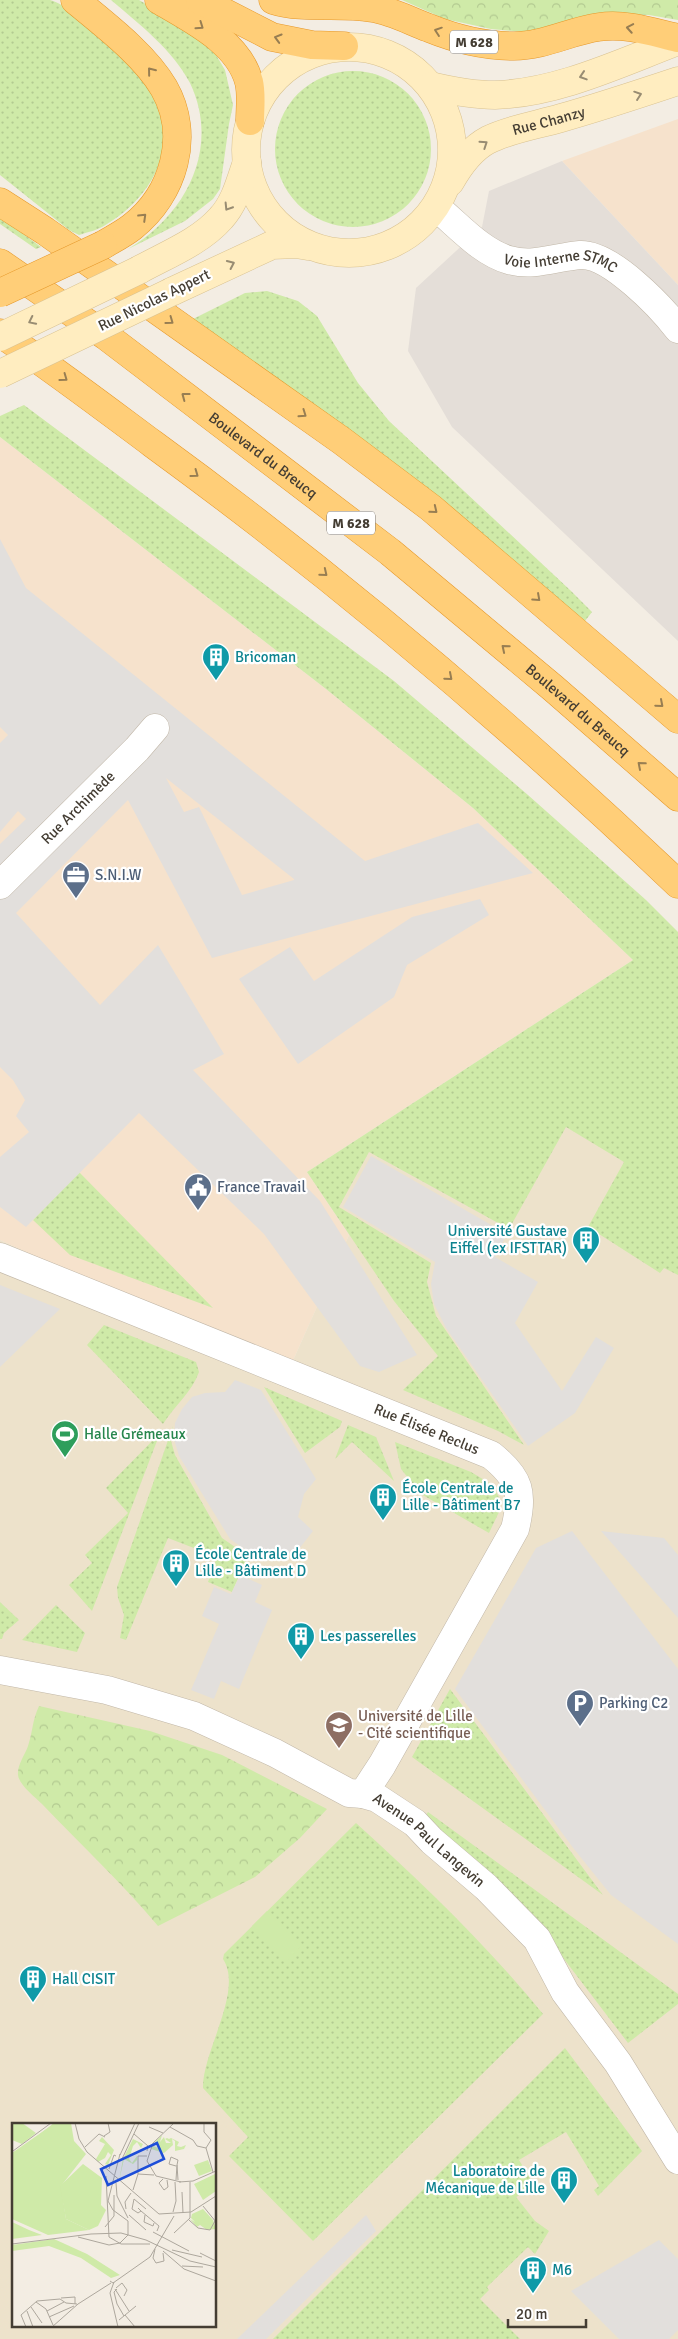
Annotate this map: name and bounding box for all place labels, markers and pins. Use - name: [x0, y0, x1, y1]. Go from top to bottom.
- building icon: Bricoman: [201, 642, 231, 681]
- place label: Bricoman: [235, 648, 296, 666]
- office icon: S.N.I.W: [61, 860, 91, 899]
- place label: S.N.I.W: [95, 866, 142, 884]
- public building icon: France Travail: [183, 1172, 213, 1211]
- place label: France Travail: [217, 1178, 306, 1196]
- place label: Université Gustave Eiffel (ex IFSTTAR): [448, 1222, 567, 1257]
- building icon: Université Gustave Eiffel (ex IFSTTAR): [571, 1225, 601, 1264]
- sports icon: Halle Grémeaux: [50, 1419, 80, 1458]
- place label: Halle Grémeaux: [84, 1425, 186, 1443]
- place label: École Centrale de Lille - Bâtiment B7: [402, 1478, 521, 1514]
- building icon: École Centrale de Lille - Bâtiment B7: [368, 1482, 398, 1521]
- place label: École Centrale de Lille - Bâtiment D: [195, 1544, 307, 1580]
- building icon: École Centrale de Lille - Bâtiment D: [161, 1548, 191, 1587]
- building icon: Les passerelles: [286, 1621, 316, 1660]
- place label: Les passerelles: [320, 1627, 417, 1645]
- parking icon: Parking C2: [565, 1688, 595, 1727]
- place label: Parking C2: [599, 1694, 668, 1712]
- place label: Université de Lille ‐ Cité scientifique: [358, 1707, 473, 1742]
- school or university icon: Université de Lille ‐ Cité scientifique: [324, 1710, 354, 1749]
- building icon: Hall CISIT: [18, 1964, 48, 2003]
- place label: Hall CISIT: [52, 1970, 116, 1988]
- place label: Laboratoire de Mécanique de Lille: [425, 2162, 545, 2197]
- building icon: Laboratoire de Mécanique de Lille: [549, 2165, 579, 2204]
- building icon: M6: [518, 2255, 548, 2294]
- place label: M6: [552, 2261, 572, 2279]

